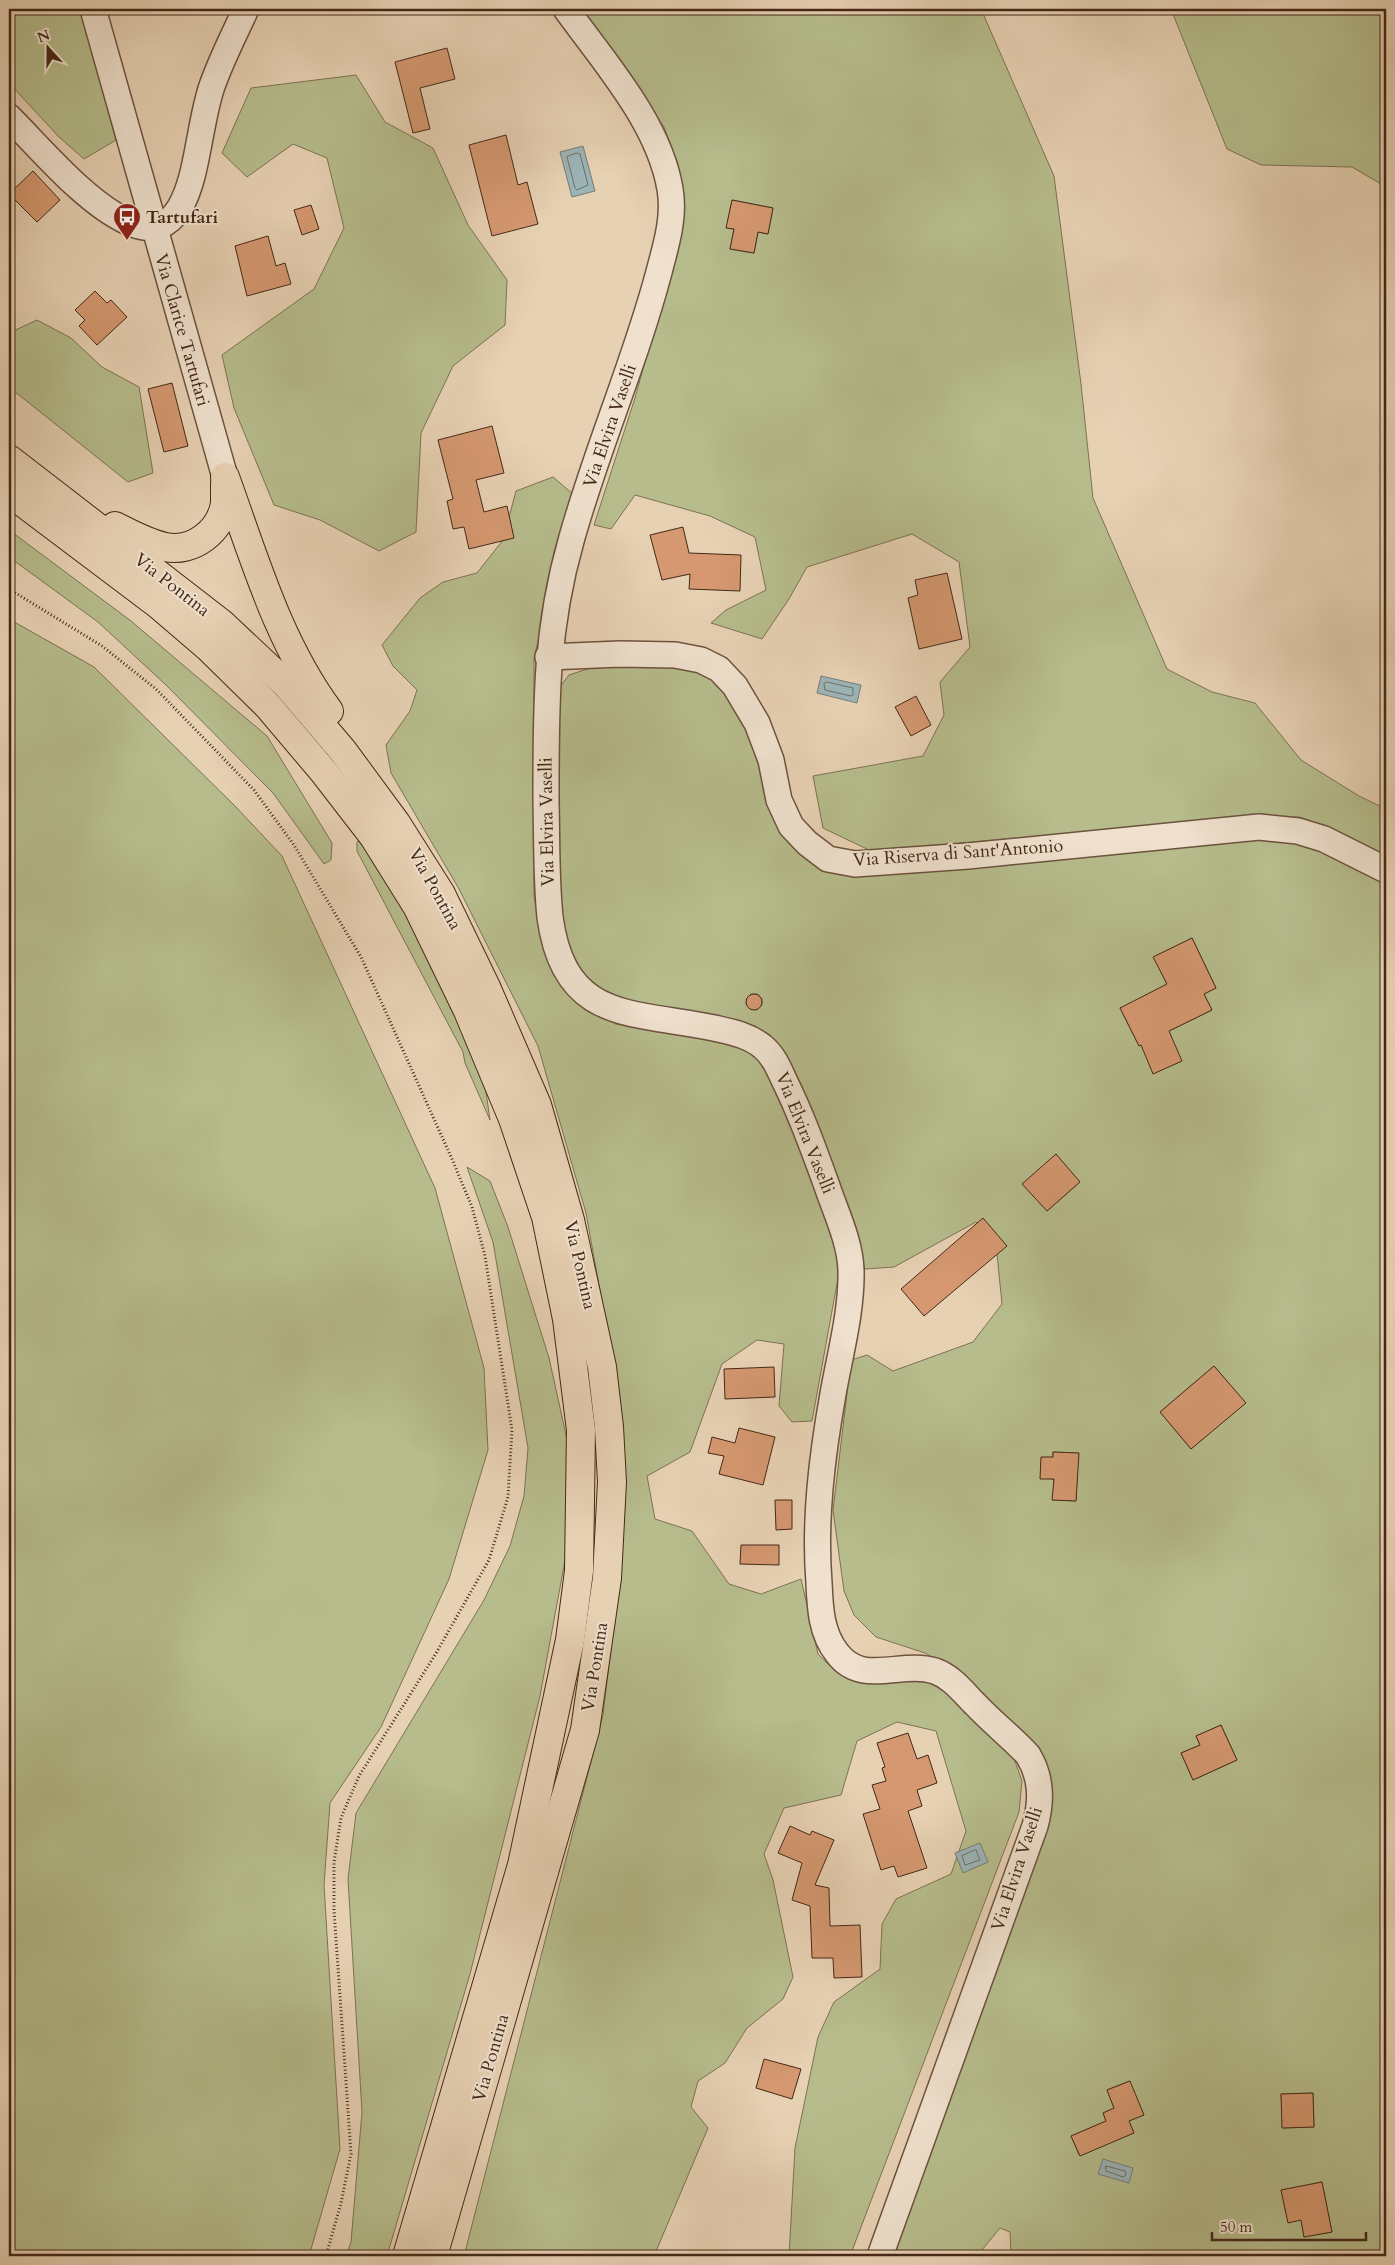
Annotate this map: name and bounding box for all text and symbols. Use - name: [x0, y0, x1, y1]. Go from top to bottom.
- north arrow: [22, 22, 72, 72]
- text: N: [34, 25, 53, 47]
- bus stop icon: Tartufari: [112, 202, 142, 241]
- place label: Tartufari: [146, 205, 219, 230]
- street label: Via Clarice Tartufari: [148, 251, 216, 409]
- street label: Via Elvira Vaselli: [577, 361, 643, 491]
- street label: Via Pontina: [129, 547, 215, 623]
- street label: Via Elvira Vaselli: [533, 757, 561, 887]
- street label: Via Riserva di Sant'Antonio: [852, 833, 1064, 873]
- street label: Via Pontina: [402, 843, 468, 935]
- street label: Via Elvira Vaselli: [769, 1068, 841, 1198]
- street label: Via Pontina: [558, 1218, 602, 1312]
- street label: Via Pontina: [576, 1620, 614, 1714]
- street label: Via Elvira Vaselli: [985, 1804, 1049, 1934]
- street label: Via Pontina: [467, 2011, 516, 2105]
- scale bar: [1212, 2210, 1366, 2242]
- text: 50 m: [1220, 2217, 1252, 2237]

